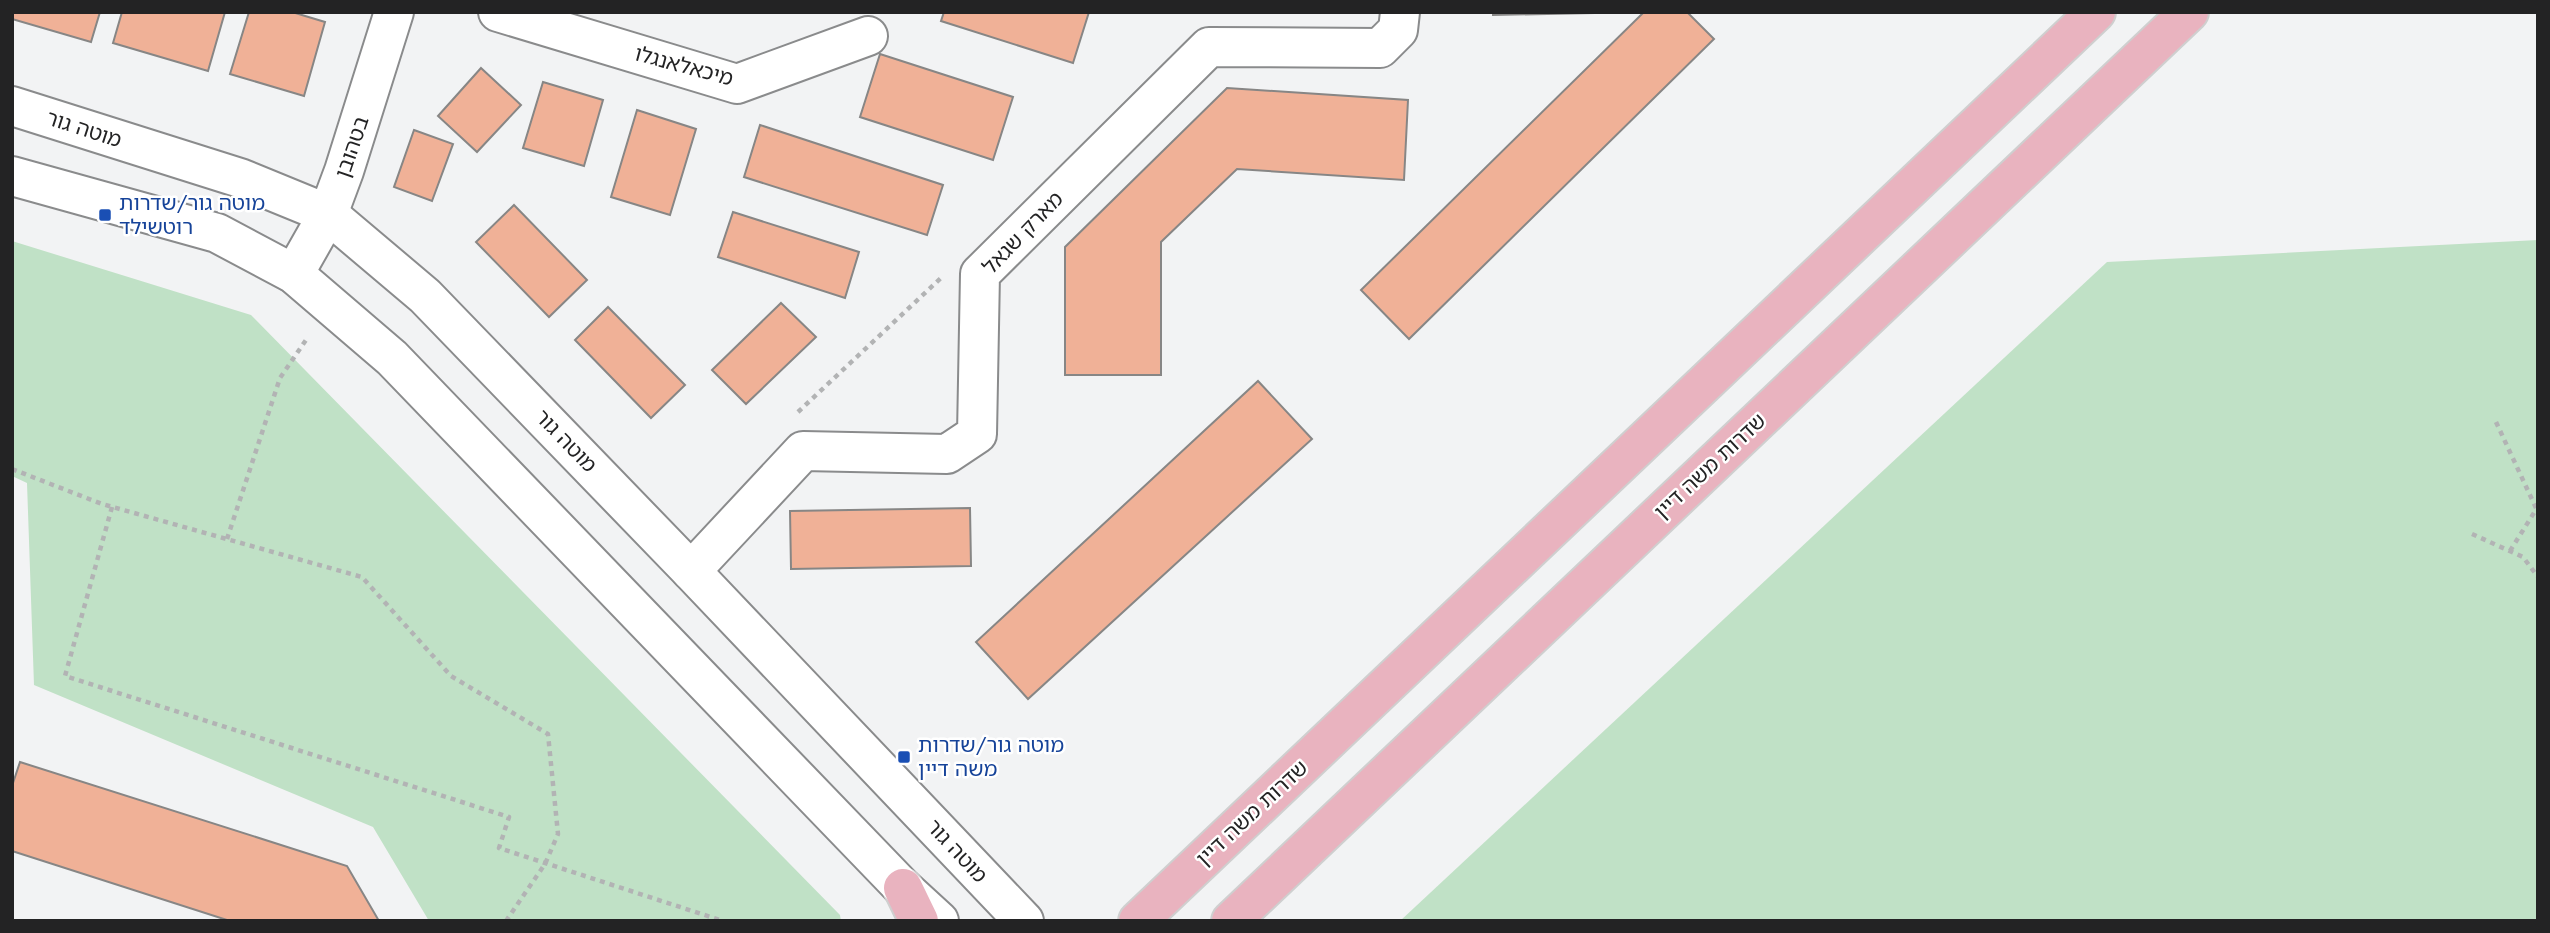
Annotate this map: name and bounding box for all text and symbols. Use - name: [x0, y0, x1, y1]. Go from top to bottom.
- street label: מיכאלאנגלו: [631, 38, 737, 94]
- street label: מוטה גור: [42, 103, 126, 155]
- street label: בטהובן: [327, 112, 377, 182]
- street label: מארק שגאל: [976, 185, 1070, 281]
- place label: מוטה גור/שדרות רוטשילד: [119, 188, 265, 242]
- marker: מוטה גור/שדרות רוטשילד: [97, 207, 113, 223]
- street label: מוטה גור: [528, 403, 604, 479]
- street label: שדרות משה דיין: [1647, 406, 1773, 526]
- place label: מוטה גור/שדרות משה דיין: [918, 730, 1064, 784]
- marker: מוטה גור/שדרות משה דיין: [896, 749, 912, 765]
- street label: שדרות משה דיין: [1189, 753, 1315, 873]
- street label: מוטה גור: [920, 812, 995, 890]

